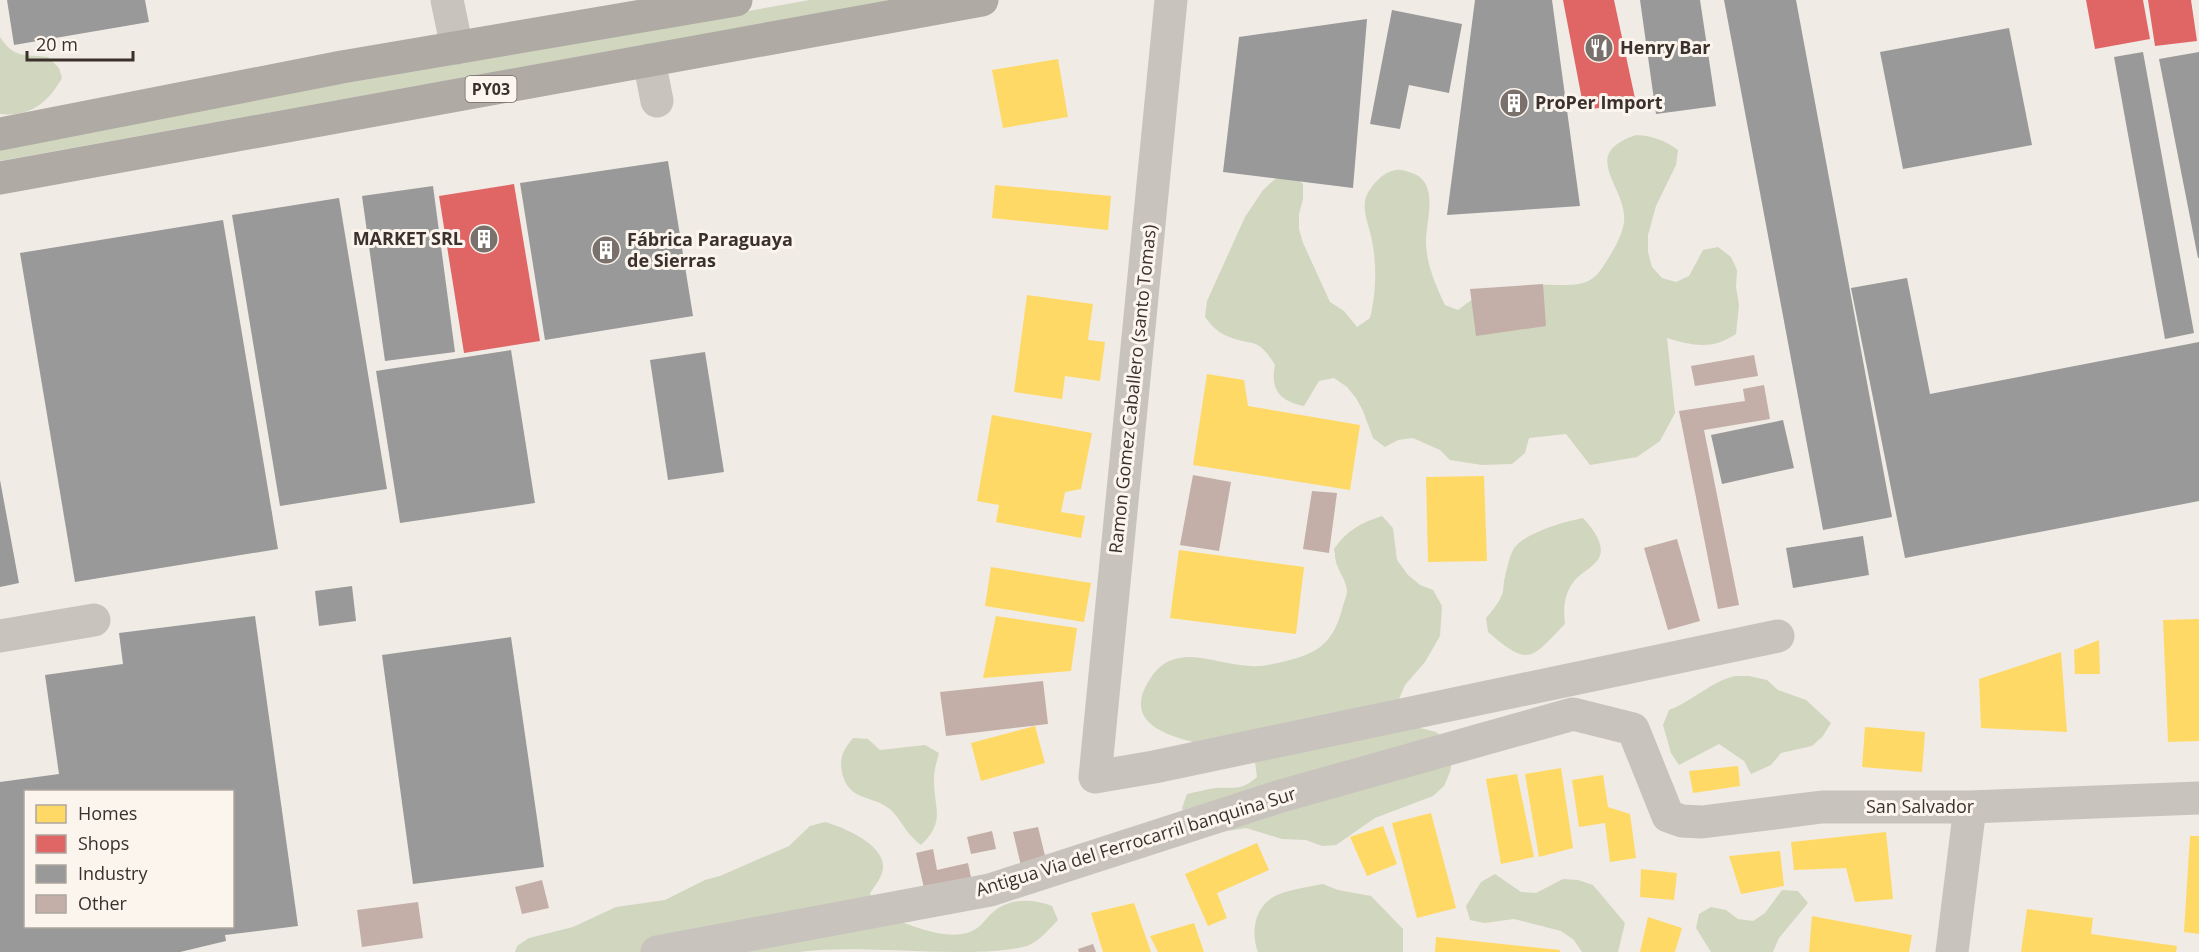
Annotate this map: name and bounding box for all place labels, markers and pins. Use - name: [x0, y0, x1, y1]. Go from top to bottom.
- restaurant icon: Henry Bar: [1583, 32, 1615, 64]
- place label: Henry Bar: [1620, 35, 1710, 59]
- building icon: ProPer Import: [1498, 87, 1530, 119]
- place label: ProPer Import: [1535, 90, 1663, 114]
- building icon: MARKET SRL: [468, 223, 500, 255]
- place label: MARKET SRL: [353, 226, 463, 250]
- place label: Fábrica Paraguaya de Sierras: [627, 227, 793, 272]
- building icon: Fábrica Paraguaya de Sierras: [590, 234, 622, 266]

